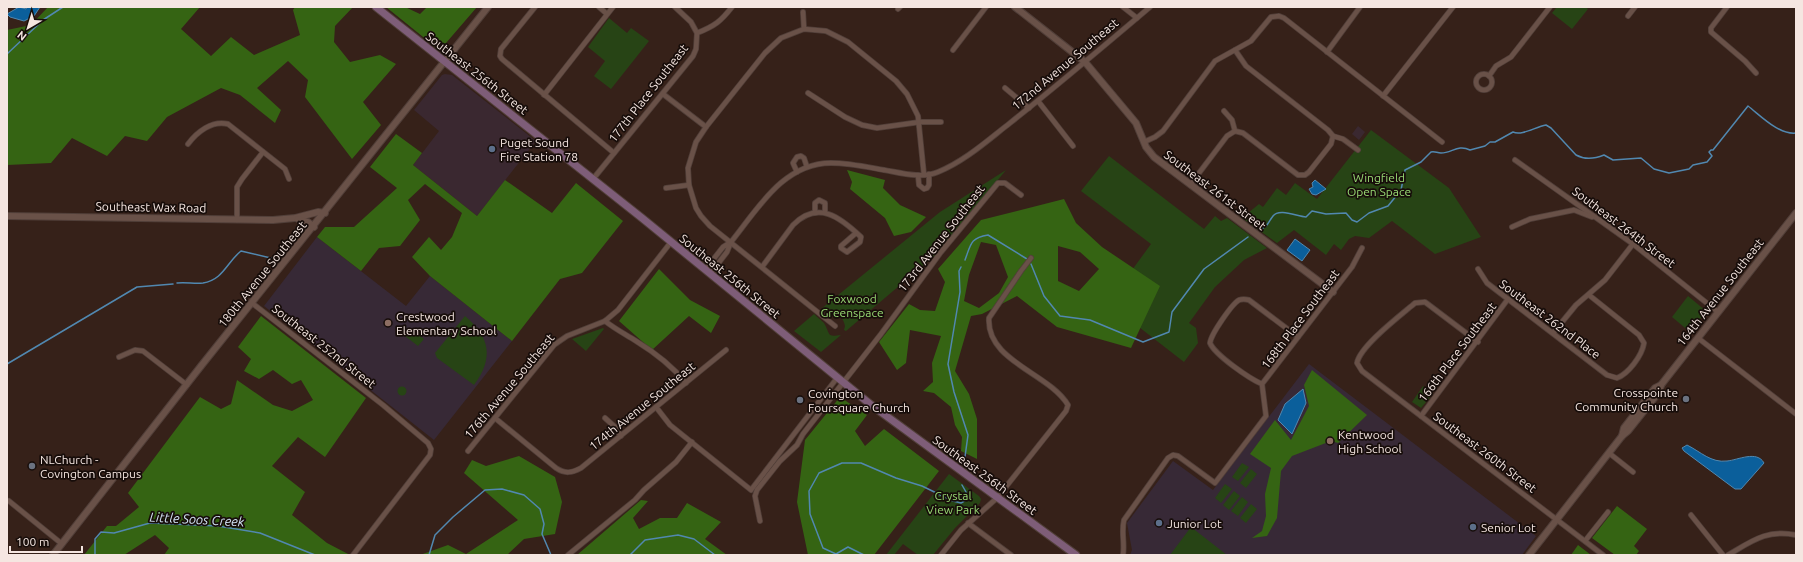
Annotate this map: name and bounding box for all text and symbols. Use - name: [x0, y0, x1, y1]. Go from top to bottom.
- north arrow: [8, 8, 48, 48]
- street label: 172nd Avenue Southeast: [1009, 16, 1121, 112]
- text: N: [15, 29, 29, 43]
- street label: Southeast 256th Street: [424, 29, 531, 117]
- street label: 177th Place Southeast: [606, 41, 690, 144]
- place label: Puget Sound Fire Station 78: [500, 136, 578, 163]
- marker: Puget Sound Fire Station 78: [487, 144, 497, 154]
- street label: Southeast 261st Street: [1162, 148, 1269, 233]
- park label: Wingfield Open Space: [1347, 171, 1411, 198]
- street label: 173rd Avenue Southeast: [895, 182, 987, 294]
- street label: Southeast 264th Street: [1570, 184, 1678, 270]
- street label: Southeast Wax Road: [96, 200, 206, 214]
- street label: 180th Avenue Southeast: [215, 218, 309, 329]
- street label: Southeast 256th Street: [677, 232, 783, 321]
- street label: 164th Avenue Southeast: [1674, 236, 1766, 348]
- street label: 168th Place Southeast: [1259, 267, 1342, 371]
- street label: Southeast 262nd Place: [1497, 277, 1603, 361]
- park label: Foxwood Greenspace: [820, 292, 884, 319]
- street label: 166th Place Southeast: [1416, 300, 1499, 404]
- street label: Southeast 252nd Street: [270, 302, 379, 391]
- place label: Crestwood Elementary School: [396, 310, 496, 337]
- marker: Crestwood Elementary School: [383, 318, 393, 328]
- street label: 176th Avenue Southeast: [462, 331, 557, 441]
- street label: 174th Avenue Southeast: [587, 359, 698, 453]
- place label: Crosspointe Community Church: [1575, 386, 1678, 413]
- place label: Covington Foursquare Church: [808, 387, 910, 414]
- marker: Crosspointe Community Church: [1681, 394, 1691, 404]
- marker: Covington Foursquare Church: [795, 395, 805, 405]
- street label: Southeast 260th Street: [1431, 409, 1539, 495]
- place label: Kentwood High School: [1338, 428, 1402, 455]
- street label: Southeast 256th Street: [930, 433, 1040, 517]
- marker: Kentwood High School: [1325, 436, 1335, 446]
- place label: NLChurch - Covington Campus: [40, 453, 141, 480]
- marker: NLChurch - Covington Campus: [27, 461, 37, 471]
- park label: Crystal View Park: [926, 489, 980, 516]
- water label: Little Soos Creek: [149, 510, 245, 528]
- place label: Junior Lot: [1167, 517, 1222, 530]
- marker: Junior Lot: [1154, 518, 1164, 528]
- place label: Senior Lot: [1481, 521, 1536, 534]
- marker: Senior Lot: [1468, 522, 1478, 532]
- scale bar: [10, 528, 82, 554]
- text: 100 m: [16, 535, 49, 548]

